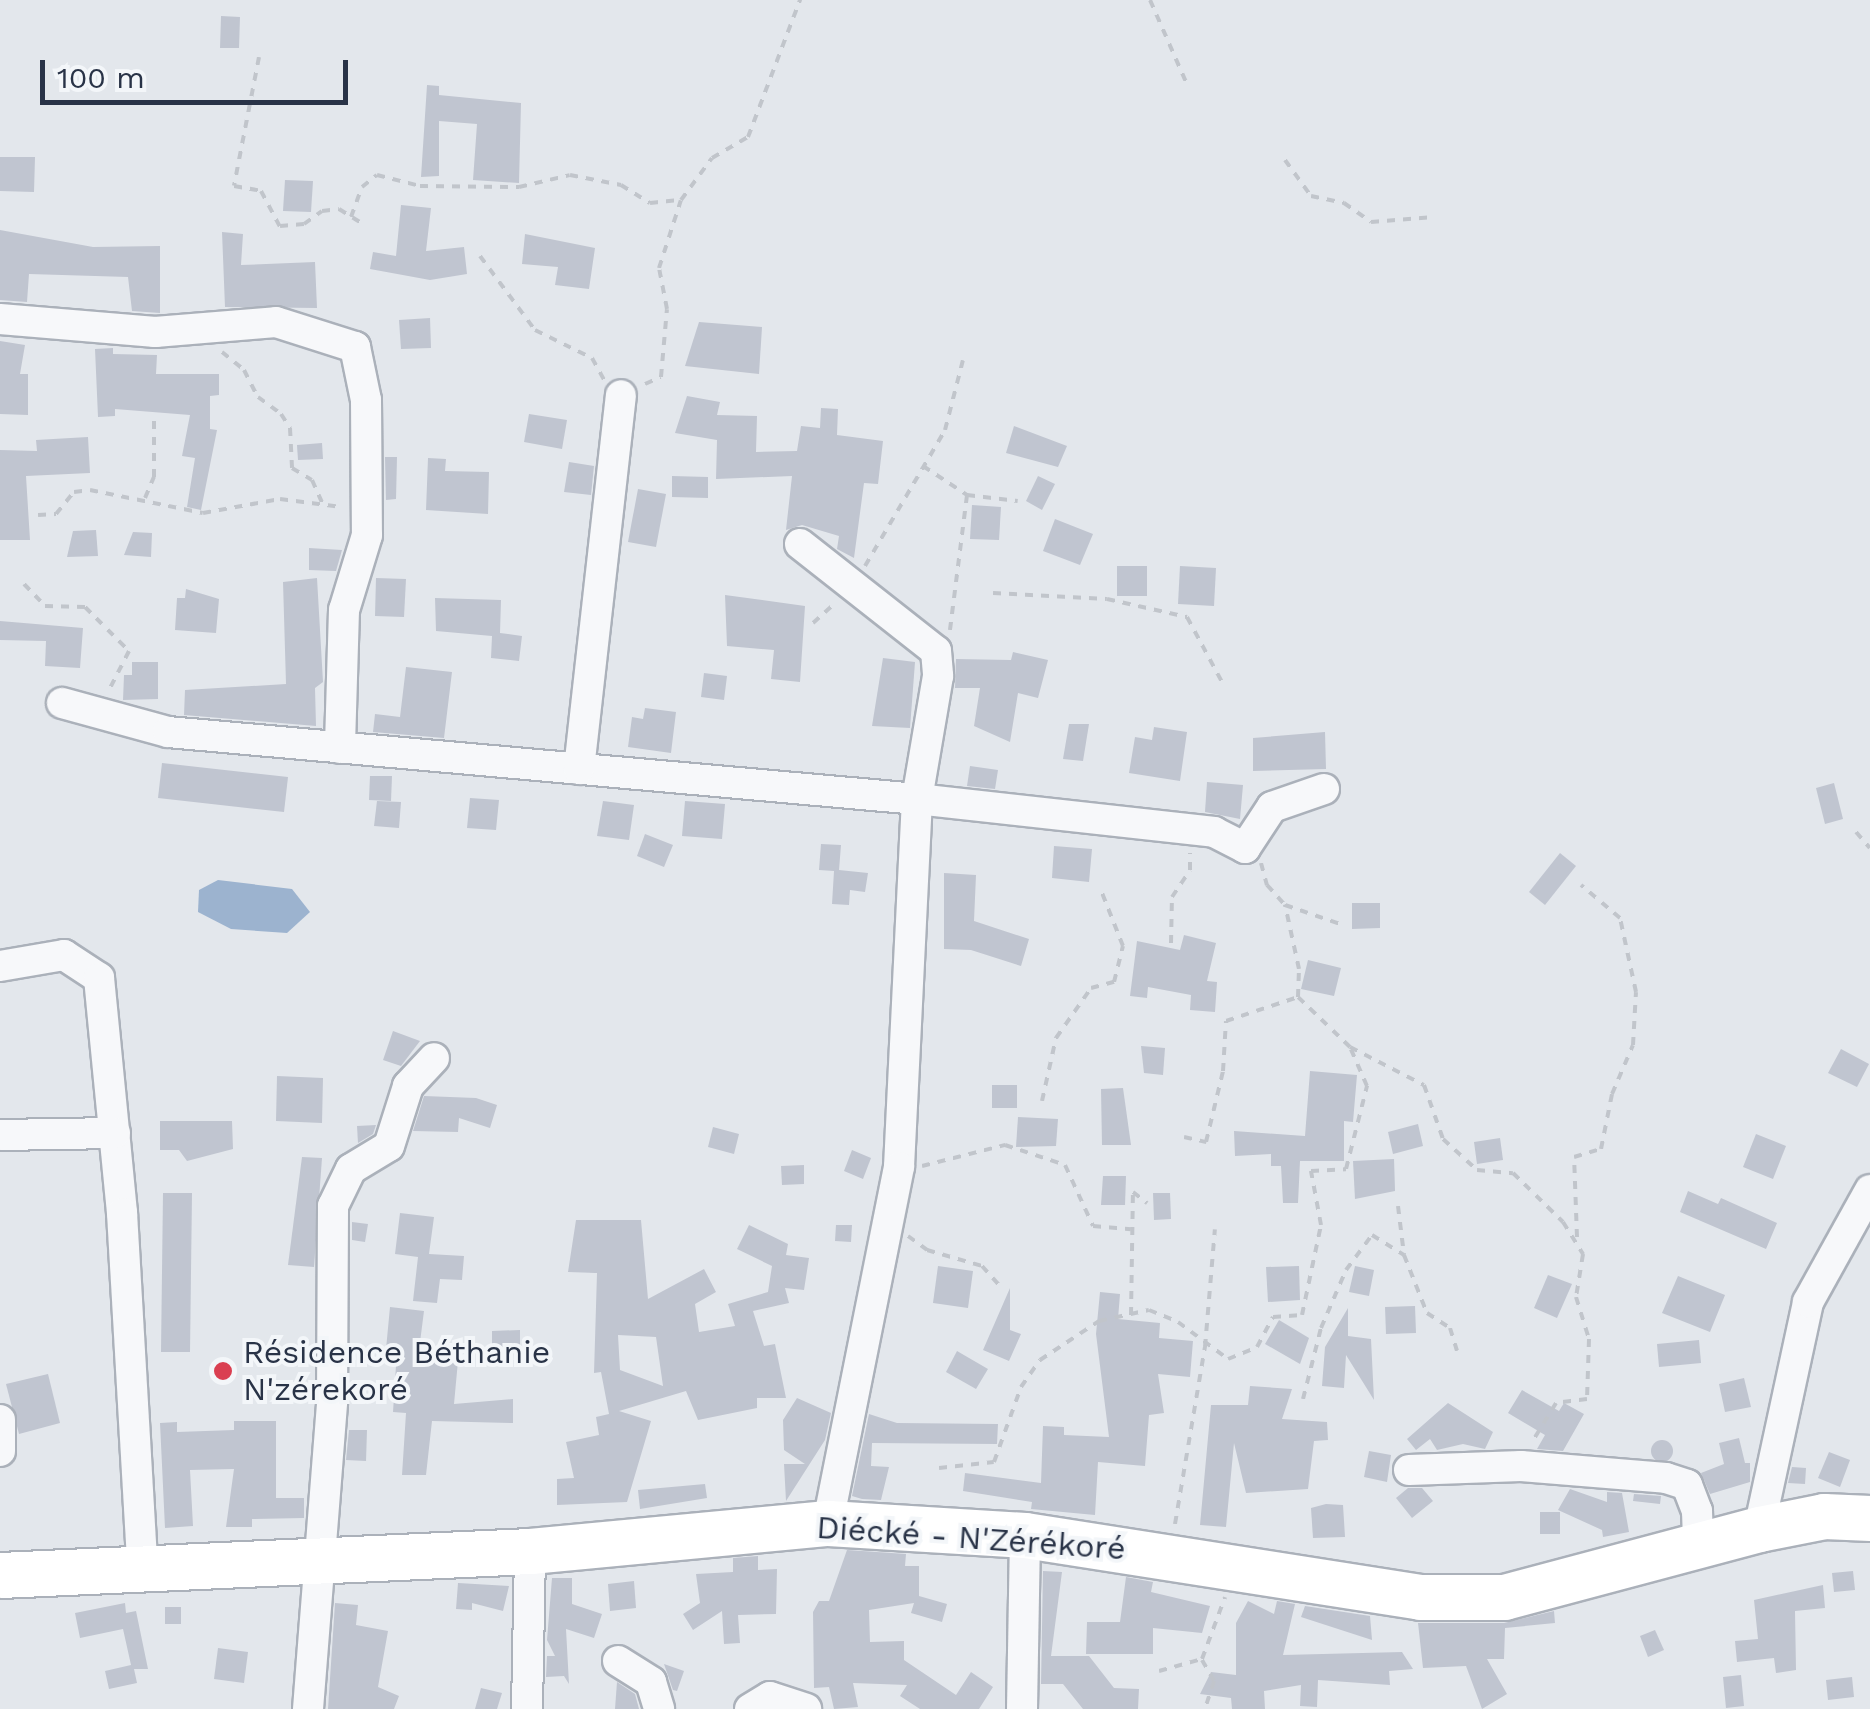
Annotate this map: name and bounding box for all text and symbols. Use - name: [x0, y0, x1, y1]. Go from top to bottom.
- scale bar: [45, 40, 352, 102]
- text: 100 m: [57, 60, 145, 95]
- place label: Résidence Béthanie N'zérekoré: [243, 1334, 550, 1409]
- marker: Résidence Béthanie N'zérekoré: [212, 1360, 234, 1382]
- street label: Diécké - N'Zérékoré: [815, 1508, 1127, 1568]

